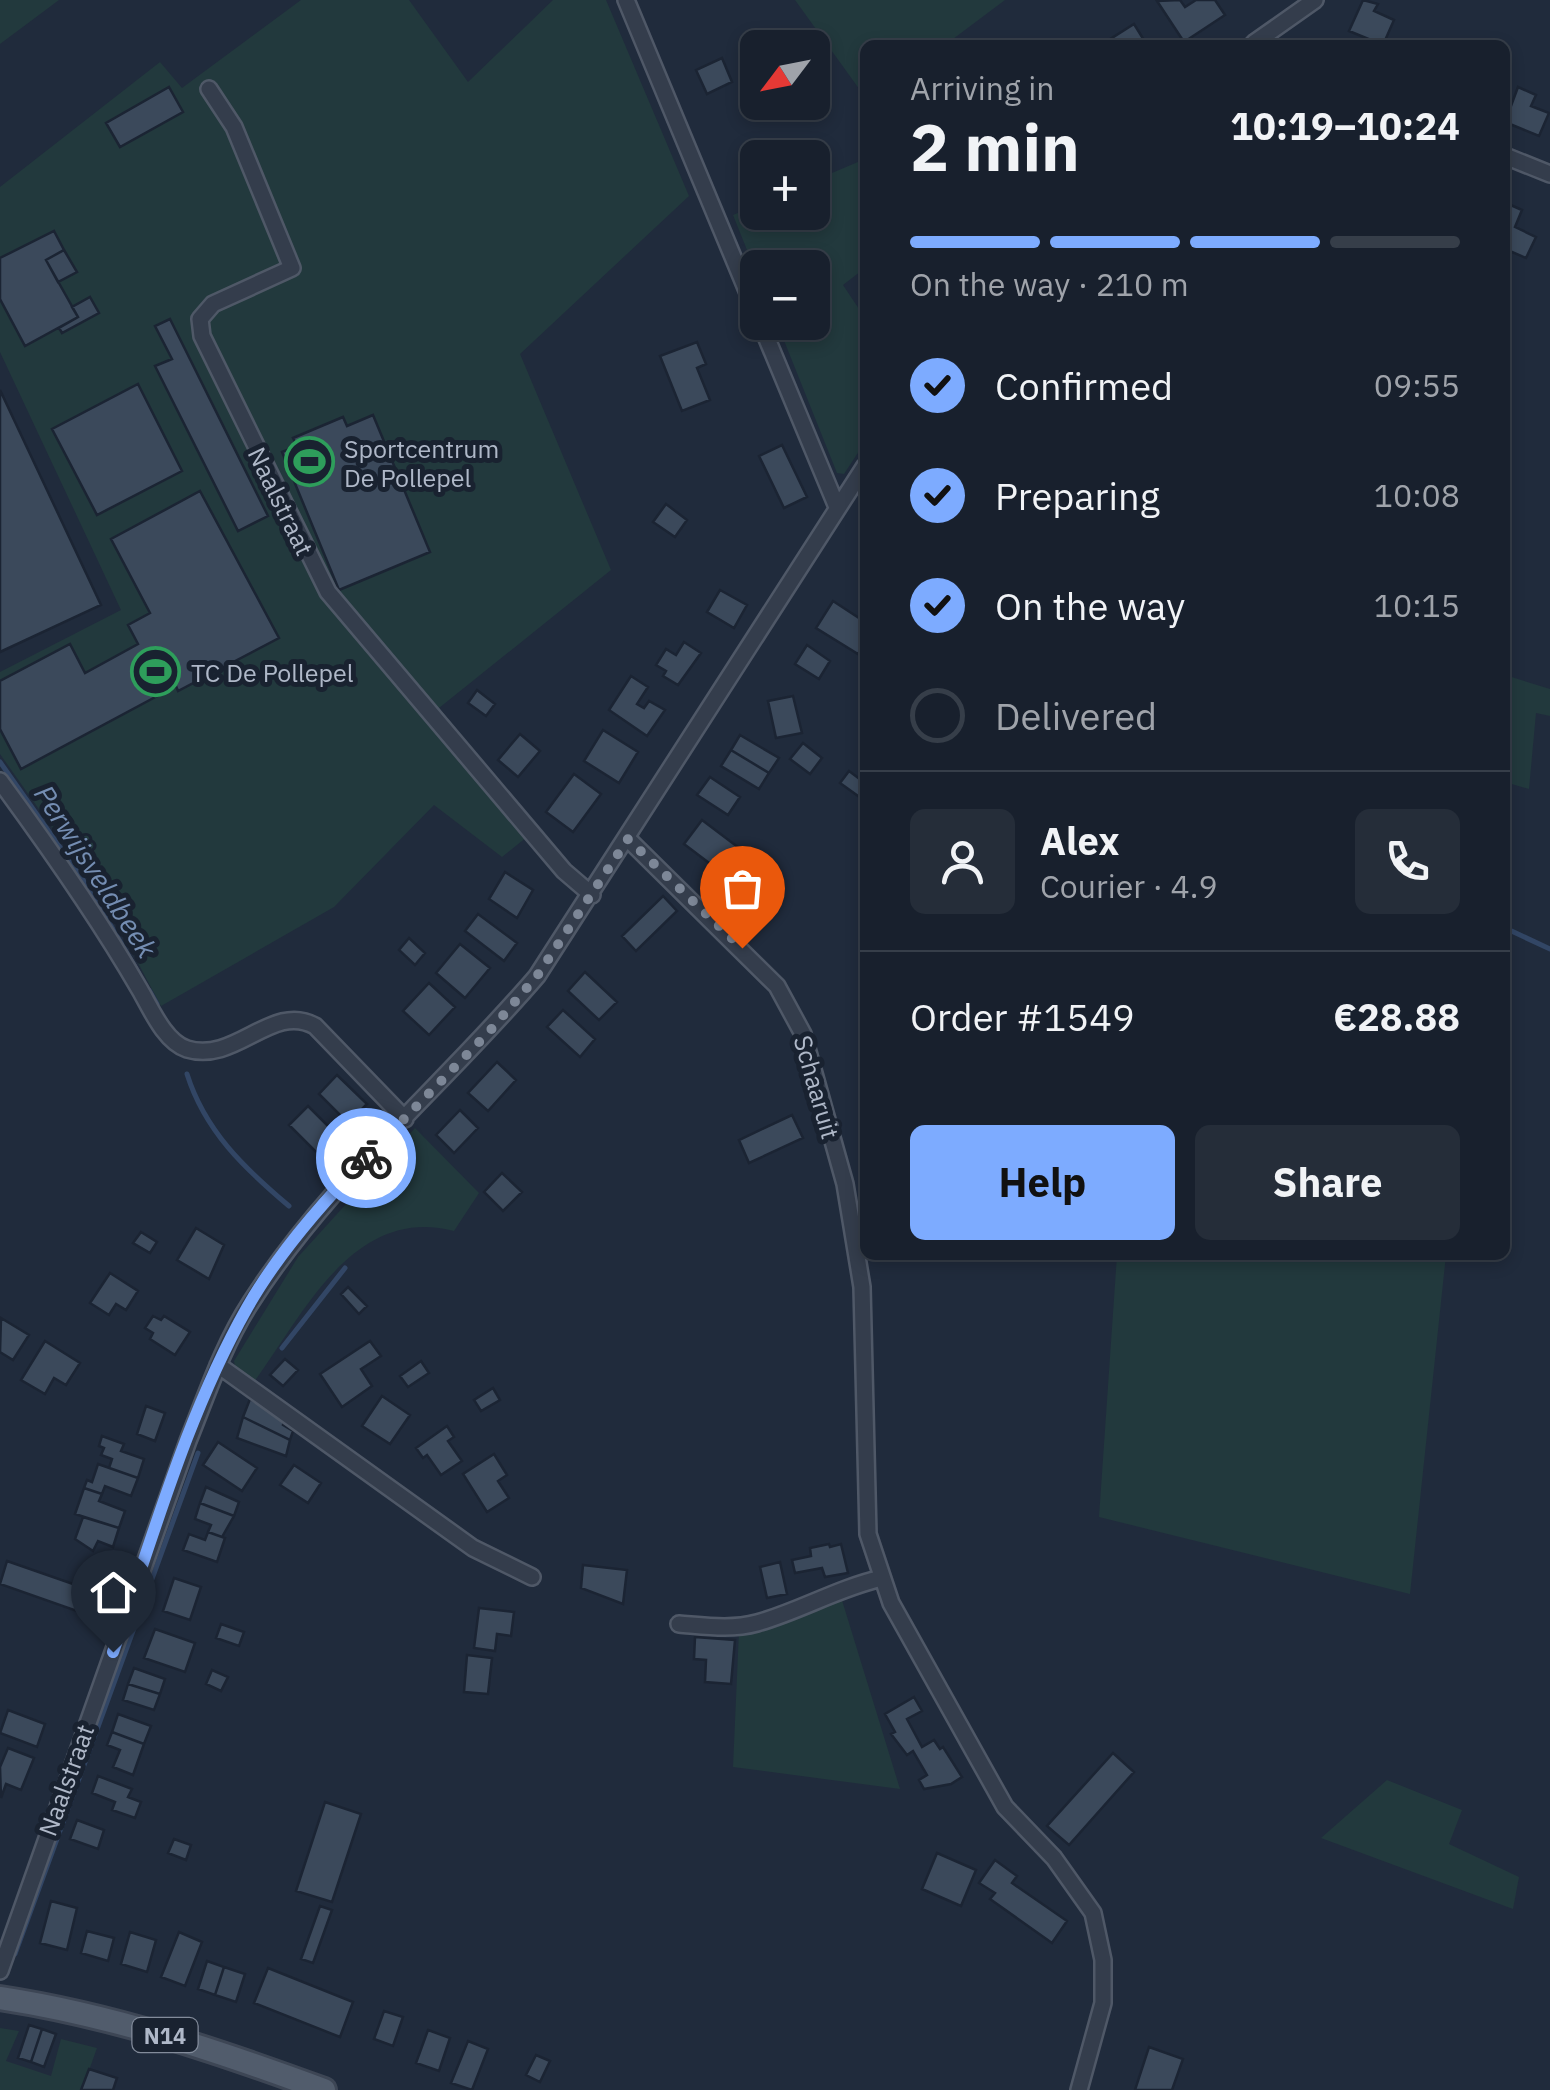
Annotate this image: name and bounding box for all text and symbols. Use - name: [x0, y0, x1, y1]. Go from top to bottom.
- north arrow: [740, 30, 830, 120]
- map controls: [740, 30, 830, 340]
- text: Arriving in: [910, 67, 1055, 109]
- text: 10:19–10:24: [1230, 101, 1460, 150]
- text: 2 min: [910, 104, 1080, 189]
- button: +: [740, 140, 830, 230]
- button: −: [740, 250, 830, 340]
- text: On the way · 210 m: [910, 263, 1189, 305]
- icon: check: [910, 358, 965, 413]
- text: Confirmed: [995, 361, 1173, 410]
- text: 09:55: [1374, 364, 1460, 406]
- place label: Sportcentrum De Pollepel: [344, 432, 499, 494]
- sports icon: Sportcentrum De Pollepel: [283, 436, 335, 488]
- street label: Naalstraat: [241, 441, 321, 561]
- icon: check: [910, 468, 965, 523]
- text: Preparing: [995, 471, 1160, 520]
- text: 10:08: [1374, 474, 1460, 516]
- icon: check: [910, 578, 965, 633]
- text: On the way: [995, 581, 1185, 630]
- text: 10:15: [1374, 584, 1460, 626]
- sports icon: TC De Pollepel: [130, 646, 182, 698]
- place label: TC De Pollepel: [191, 656, 354, 689]
- text: Delivered: [995, 691, 1157, 740]
- water label: Perwijsveldbeek: [26, 777, 166, 965]
- button: person: [910, 809, 1015, 914]
- button: phone: [1355, 809, 1460, 914]
- text: Alex: [1040, 816, 1120, 865]
- pin: [700, 846, 785, 949]
- icon: bag: [715, 861, 770, 916]
- text: Courier · 4.9: [1040, 865, 1218, 907]
- text: Order #1549: [910, 992, 1135, 1041]
- text: €28.88: [1333, 992, 1460, 1041]
- street label: Schaaruit: [786, 1031, 848, 1143]
- courier: [316, 1108, 416, 1208]
- button: Help: [910, 1125, 1175, 1240]
- button: Share: [1195, 1125, 1460, 1240]
- icon: bike: [339, 1131, 394, 1186]
- pin: [71, 1550, 156, 1653]
- icon: home: [86, 1565, 141, 1620]
- street label: Naalstraat: [31, 1720, 101, 1840]
- road number: N14: [132, 2018, 198, 2052]

